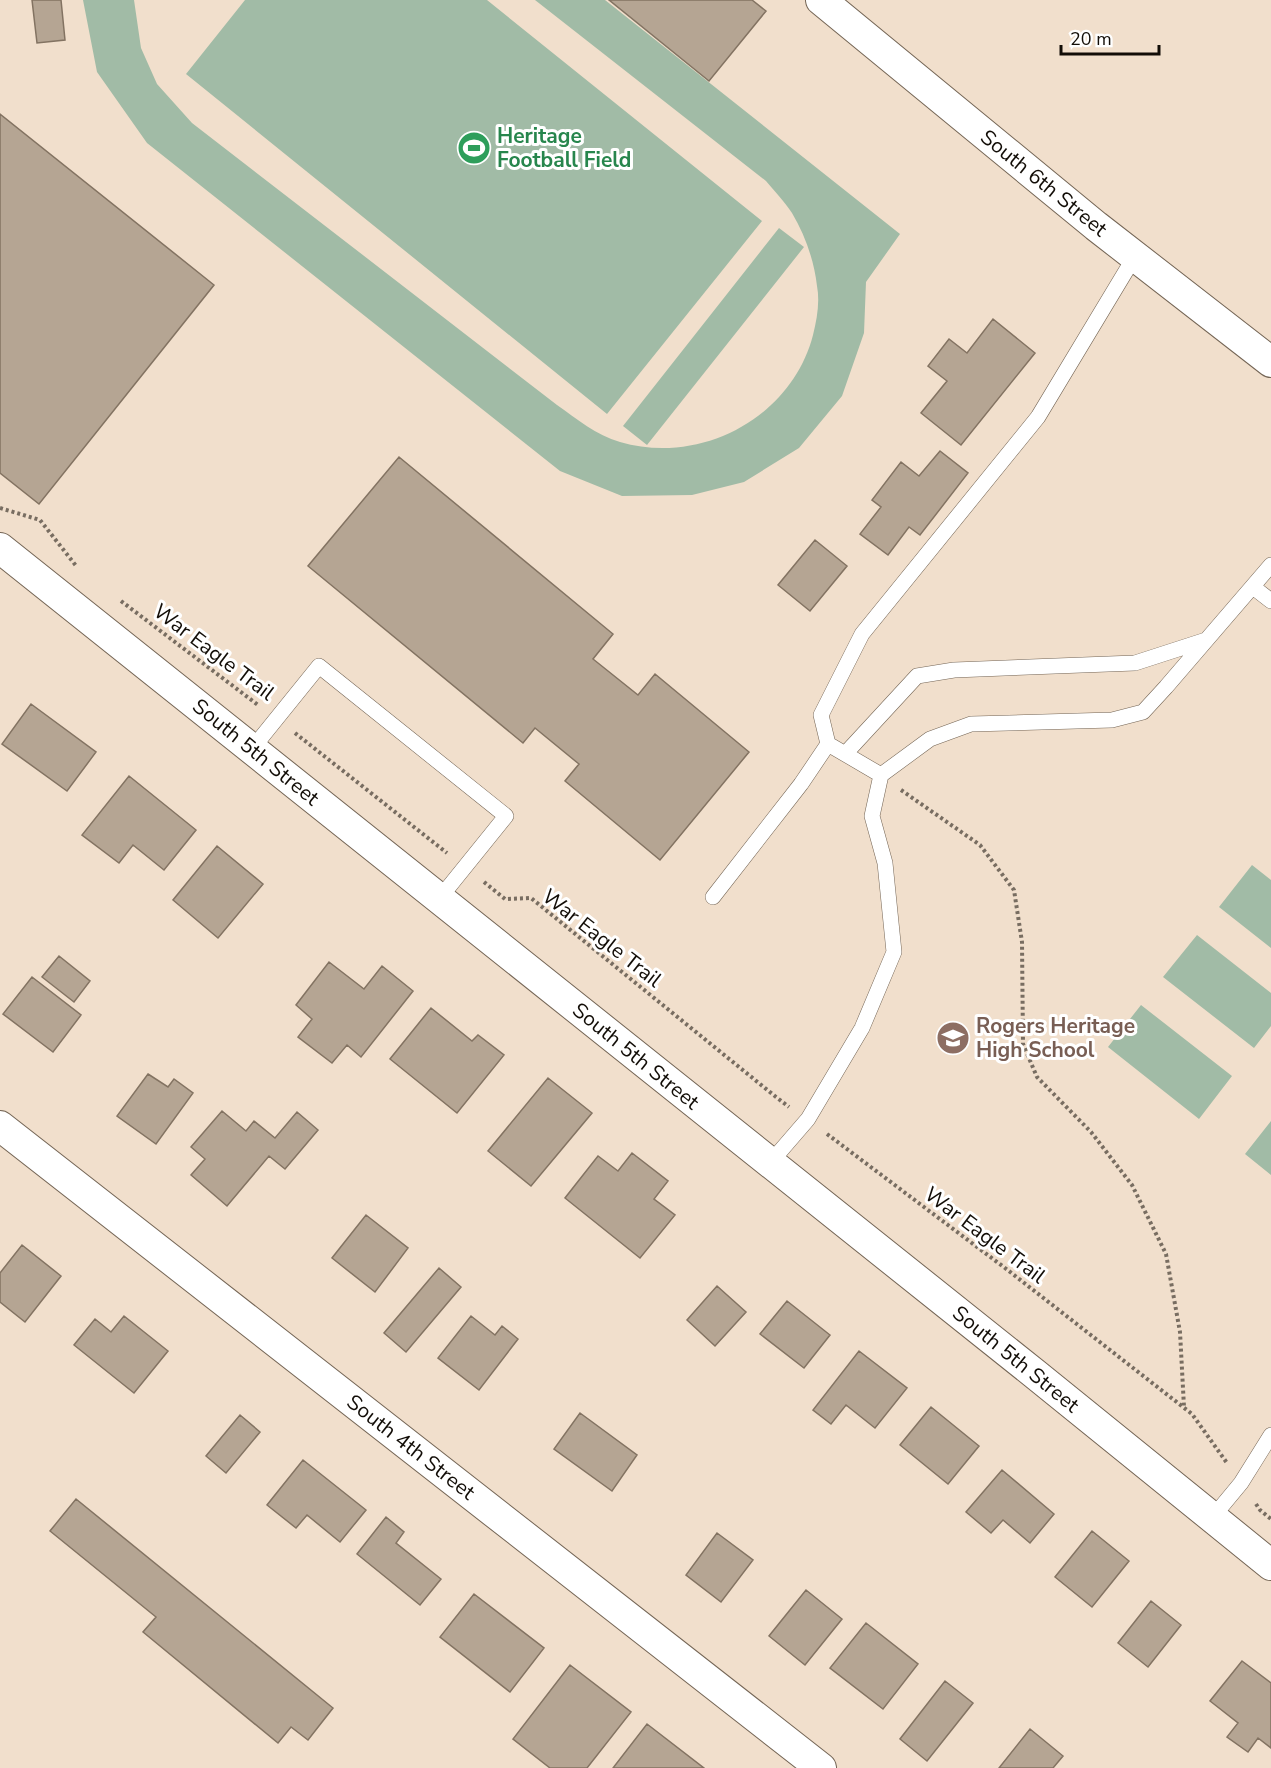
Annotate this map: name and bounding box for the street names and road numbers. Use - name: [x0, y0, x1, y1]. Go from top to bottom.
- street label: South 6th Street: [975, 123, 1114, 243]
- street label: War Eagle Trail: [148, 597, 281, 707]
- street label: South 5th Street: [187, 692, 326, 812]
- street label: War Eagle Trail: [536, 882, 668, 994]
- street label: South 5th Street: [567, 996, 706, 1116]
- street label: War Eagle Trail: [919, 1180, 1052, 1290]
- street label: South 5th Street: [947, 1299, 1086, 1419]
- street label: South 4th Street: [341, 1388, 481, 1506]

